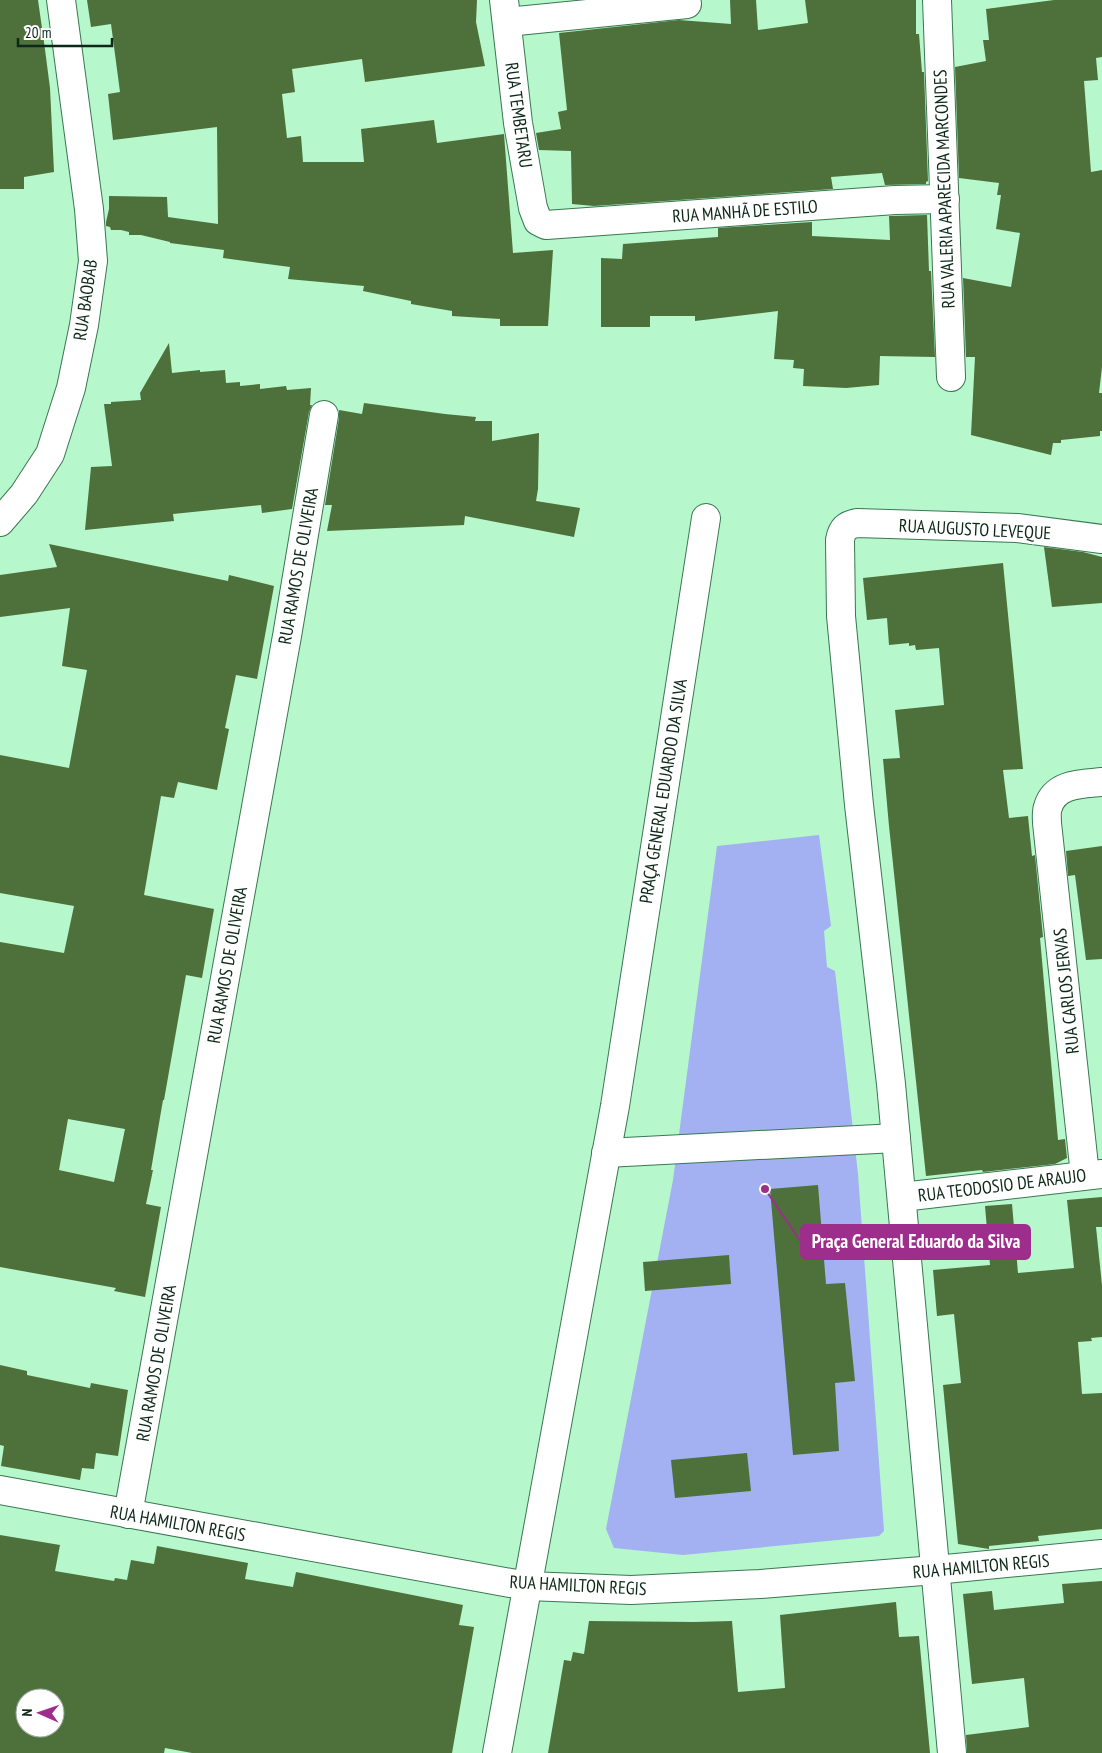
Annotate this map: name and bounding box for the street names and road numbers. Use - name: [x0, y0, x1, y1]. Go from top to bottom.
- street label: RUA TEMBETARU: [500, 61, 538, 169]
- street label: RUA VALERIA APARECIDA MARCONDES: [928, 69, 960, 309]
- street label: RUA MANHÃ DE ESTILO: [671, 194, 819, 228]
- street label: RUA BAOBAB: [68, 258, 102, 342]
- street label: RUA RAMOS DE OLIVEIRA: [273, 485, 323, 646]
- street label: RUA AUGUSTO LEVEQUE: [898, 514, 1052, 544]
- street label: PRAÇA GENERAL EDUARDO DA SILVA: [634, 677, 692, 905]
- street label: RUA RAMOS DE OLIVEIRA: [202, 884, 252, 1045]
- street label: RUA CARLOS JERVAS: [1048, 927, 1084, 1055]
- street label: RUA TEODOSIO DE ARAUJO: [917, 1163, 1087, 1207]
- street label: RUA RAMOS DE OLIVEIRA: [131, 1282, 181, 1443]
- street label: RUA HAMILTON REGIS: [108, 1500, 248, 1546]
- street label: RUA HAMILTON REGIS: [912, 1549, 1051, 1583]
- street label: RUA HAMILTON REGIS: [509, 1570, 647, 1600]

